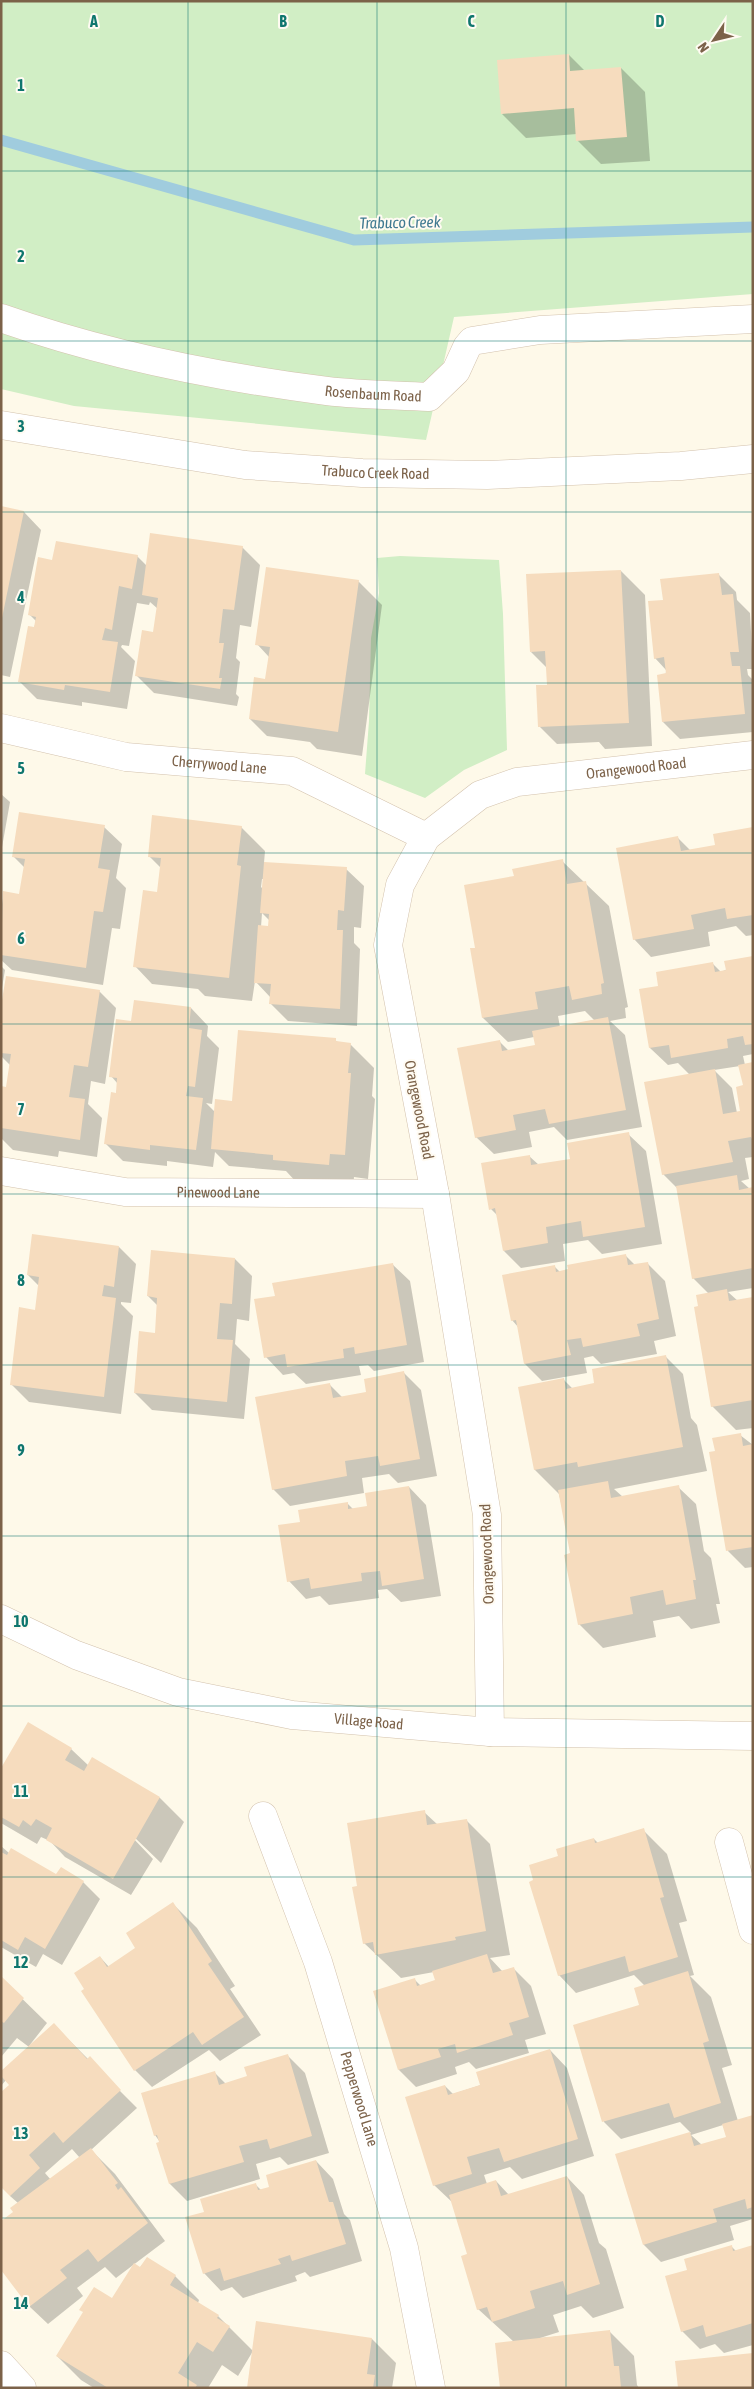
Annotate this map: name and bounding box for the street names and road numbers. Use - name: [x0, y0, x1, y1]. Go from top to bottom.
- street label: Rosenbaum Road: [324, 382, 422, 405]
- street label: Trabuco Creek Road: [321, 461, 430, 482]
- street label: Cherrywood Lane: [171, 752, 268, 777]
- street label: Orangewood Road: [585, 754, 687, 782]
- street label: Orangewood Road: [402, 1059, 437, 1161]
- street label: Pinewood Lane: [176, 1183, 260, 1201]
- street label: Orangewood Road: [476, 1503, 497, 1605]
- street label: Village Road: [333, 1710, 404, 1733]
- street label: Pepperwood Lane: [337, 2049, 382, 2149]

